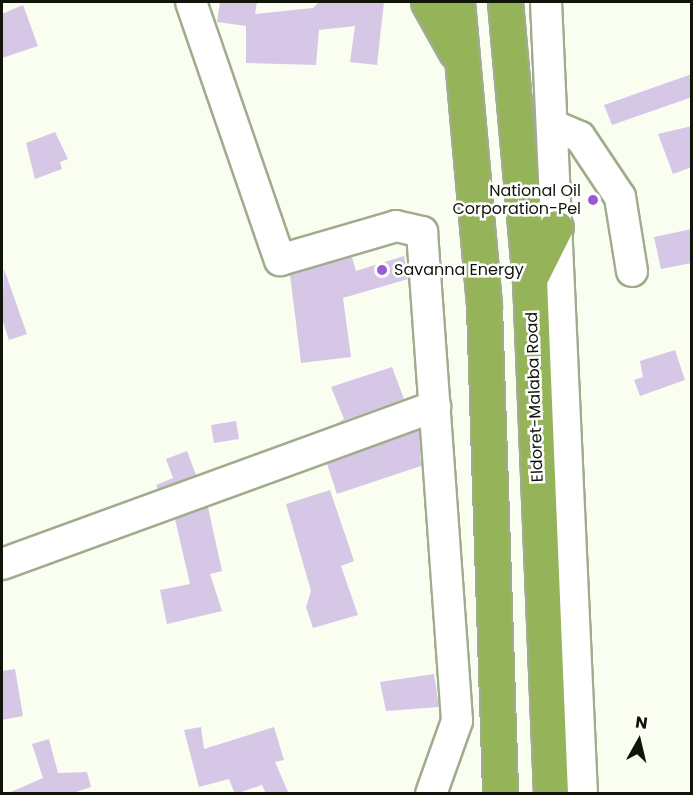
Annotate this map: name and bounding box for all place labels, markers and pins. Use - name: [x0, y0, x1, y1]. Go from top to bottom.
- place label: National Oil Corporation-Pel: [452, 181, 581, 219]
- marker: National Oil Corporation-Pel: [586, 193, 600, 207]
- place label: Savanna Energy: [394, 260, 524, 280]
- marker: Savanna Energy: [375, 263, 389, 277]

